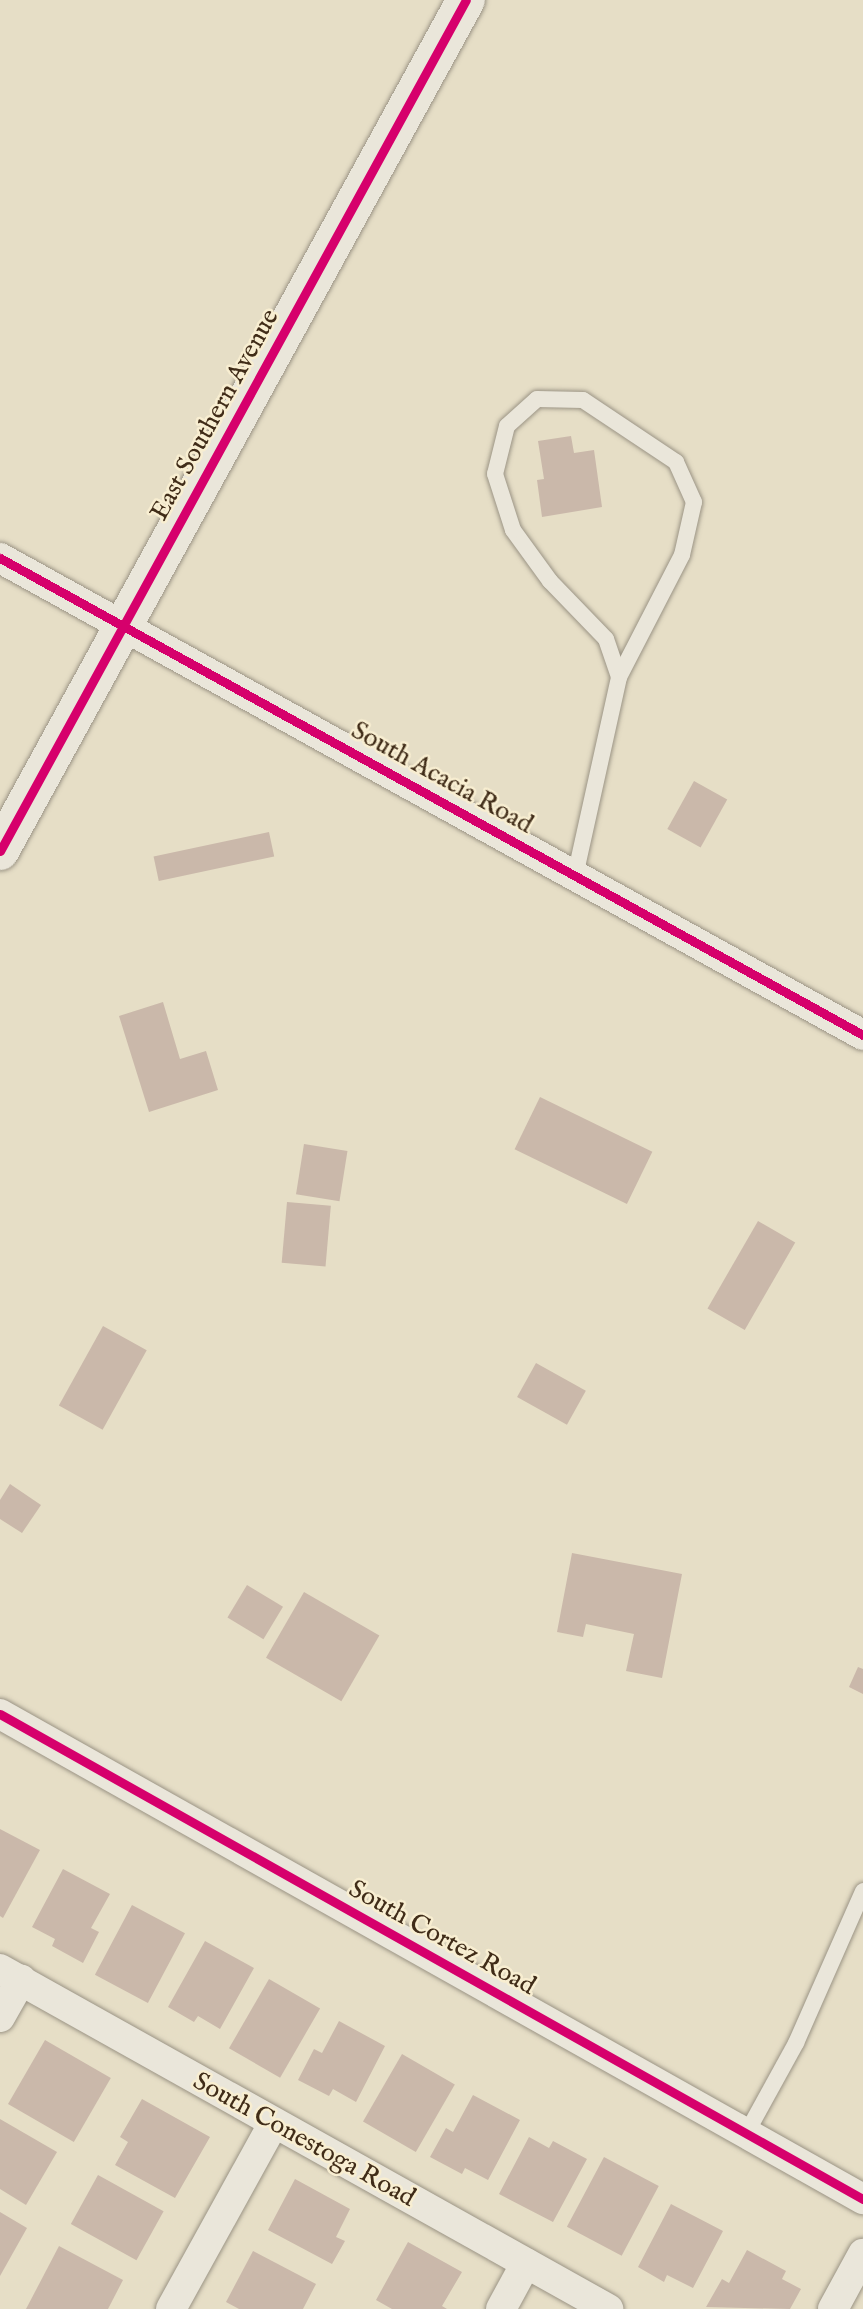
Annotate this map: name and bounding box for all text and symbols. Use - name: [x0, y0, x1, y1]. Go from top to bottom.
- street label: East Southern Avenue: [144, 304, 286, 526]
- street label: South Acacia Road: [346, 715, 538, 841]
- street label: South Cortez Road: [343, 1874, 541, 2002]
- street label: South Conestoga Road: [187, 2066, 421, 2214]

